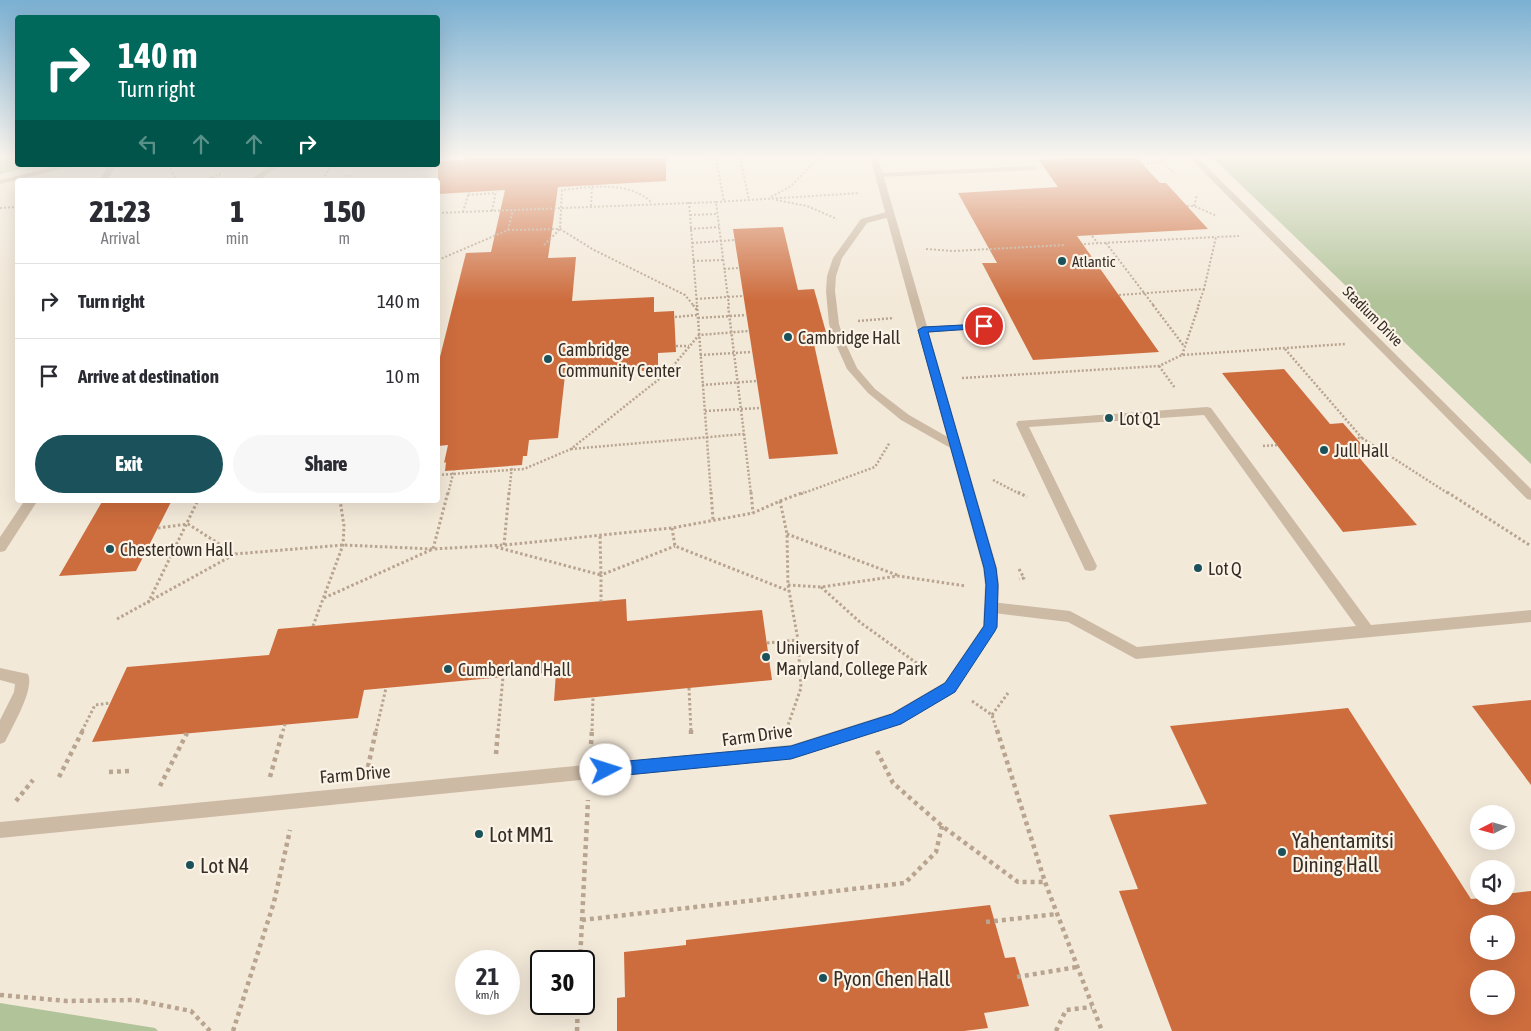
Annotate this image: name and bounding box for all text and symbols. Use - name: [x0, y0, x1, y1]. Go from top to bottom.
- icon: right: [35, 35, 100, 100]
- text: 140 m: [118, 35, 197, 75]
- text: Turn right: [118, 76, 195, 102]
- icon: left: [134, 130, 162, 158]
- icon: ahead: [187, 130, 215, 158]
- icon: ahead: [240, 130, 268, 158]
- icon: right: [293, 130, 321, 158]
- text: 21:23: [89, 194, 151, 228]
- text: 1: [230, 194, 244, 228]
- text: 150: [323, 194, 365, 228]
- text: Arrival: [101, 229, 140, 247]
- text: min: [226, 229, 249, 247]
- text: m: [339, 229, 350, 247]
- place label: Atlantic: [1072, 253, 1116, 270]
- marker: Atlantic: [1056, 255, 1068, 267]
- street label: Stadium Drive: [1340, 283, 1406, 349]
- icon: right: [35, 287, 63, 315]
- text: Turn right: [78, 290, 145, 312]
- text: 140 m: [377, 290, 420, 312]
- pin: [963, 305, 1005, 347]
- icon: arrive: [970, 312, 998, 340]
- place label: Cambridge Hall: [798, 327, 901, 348]
- marker: Cambridge Hall: [782, 331, 794, 343]
- place label: Cambridge Community Center: [558, 339, 681, 381]
- marker: Cambridge Community Center: [542, 353, 554, 365]
- icon: arrive: [35, 362, 63, 390]
- text: Arrive at destination: [78, 365, 219, 387]
- text: 10 m: [386, 365, 420, 387]
- place label: Lot Q1: [1119, 408, 1161, 429]
- marker: Lot Q1: [1103, 412, 1115, 424]
- button: Exit: [35, 435, 223, 493]
- button: Share: [233, 435, 420, 493]
- place label: Jull Hall: [1334, 440, 1389, 461]
- marker: Jull Hall: [1318, 444, 1330, 456]
- place label: Chestertown Hall: [120, 539, 233, 560]
- marker: Chestertown Hall: [104, 543, 116, 555]
- place label: Lot Q: [1208, 558, 1242, 579]
- marker: Lot Q: [1192, 562, 1204, 574]
- place label: University of Maryland, College Park: [776, 637, 927, 679]
- marker: University of Maryland, College Park: [760, 651, 772, 663]
- place label: Cumberland Hall: [458, 659, 571, 680]
- marker: Cumberland Hall: [442, 663, 454, 675]
- street label: Farm Drive: [720, 720, 794, 750]
- position arrow: [579, 743, 631, 795]
- street label: Farm Drive: [319, 760, 391, 788]
- north arrow: [1470, 805, 1515, 850]
- map controls: [1470, 805, 1515, 1015]
- place label: Lot MM1: [489, 822, 554, 846]
- marker: Lot MM1: [473, 828, 485, 840]
- place label: Yahentamitsi Dining Hall: [1292, 828, 1394, 876]
- marker: Yahentamitsi Dining Hall: [1276, 846, 1288, 858]
- place label: Lot N4: [200, 853, 249, 877]
- marker: Lot N4: [184, 859, 196, 871]
- button: sound: [1470, 860, 1515, 905]
- button: +: [1470, 915, 1515, 960]
- speed limit sign: 30: [530, 950, 595, 1015]
- text: 21: [476, 962, 499, 990]
- place label: Pyon Chen Hall: [833, 966, 950, 990]
- button: −: [1470, 970, 1515, 1015]
- marker: Pyon Chen Hall: [817, 972, 829, 984]
- text: km/h: [476, 988, 499, 1002]

